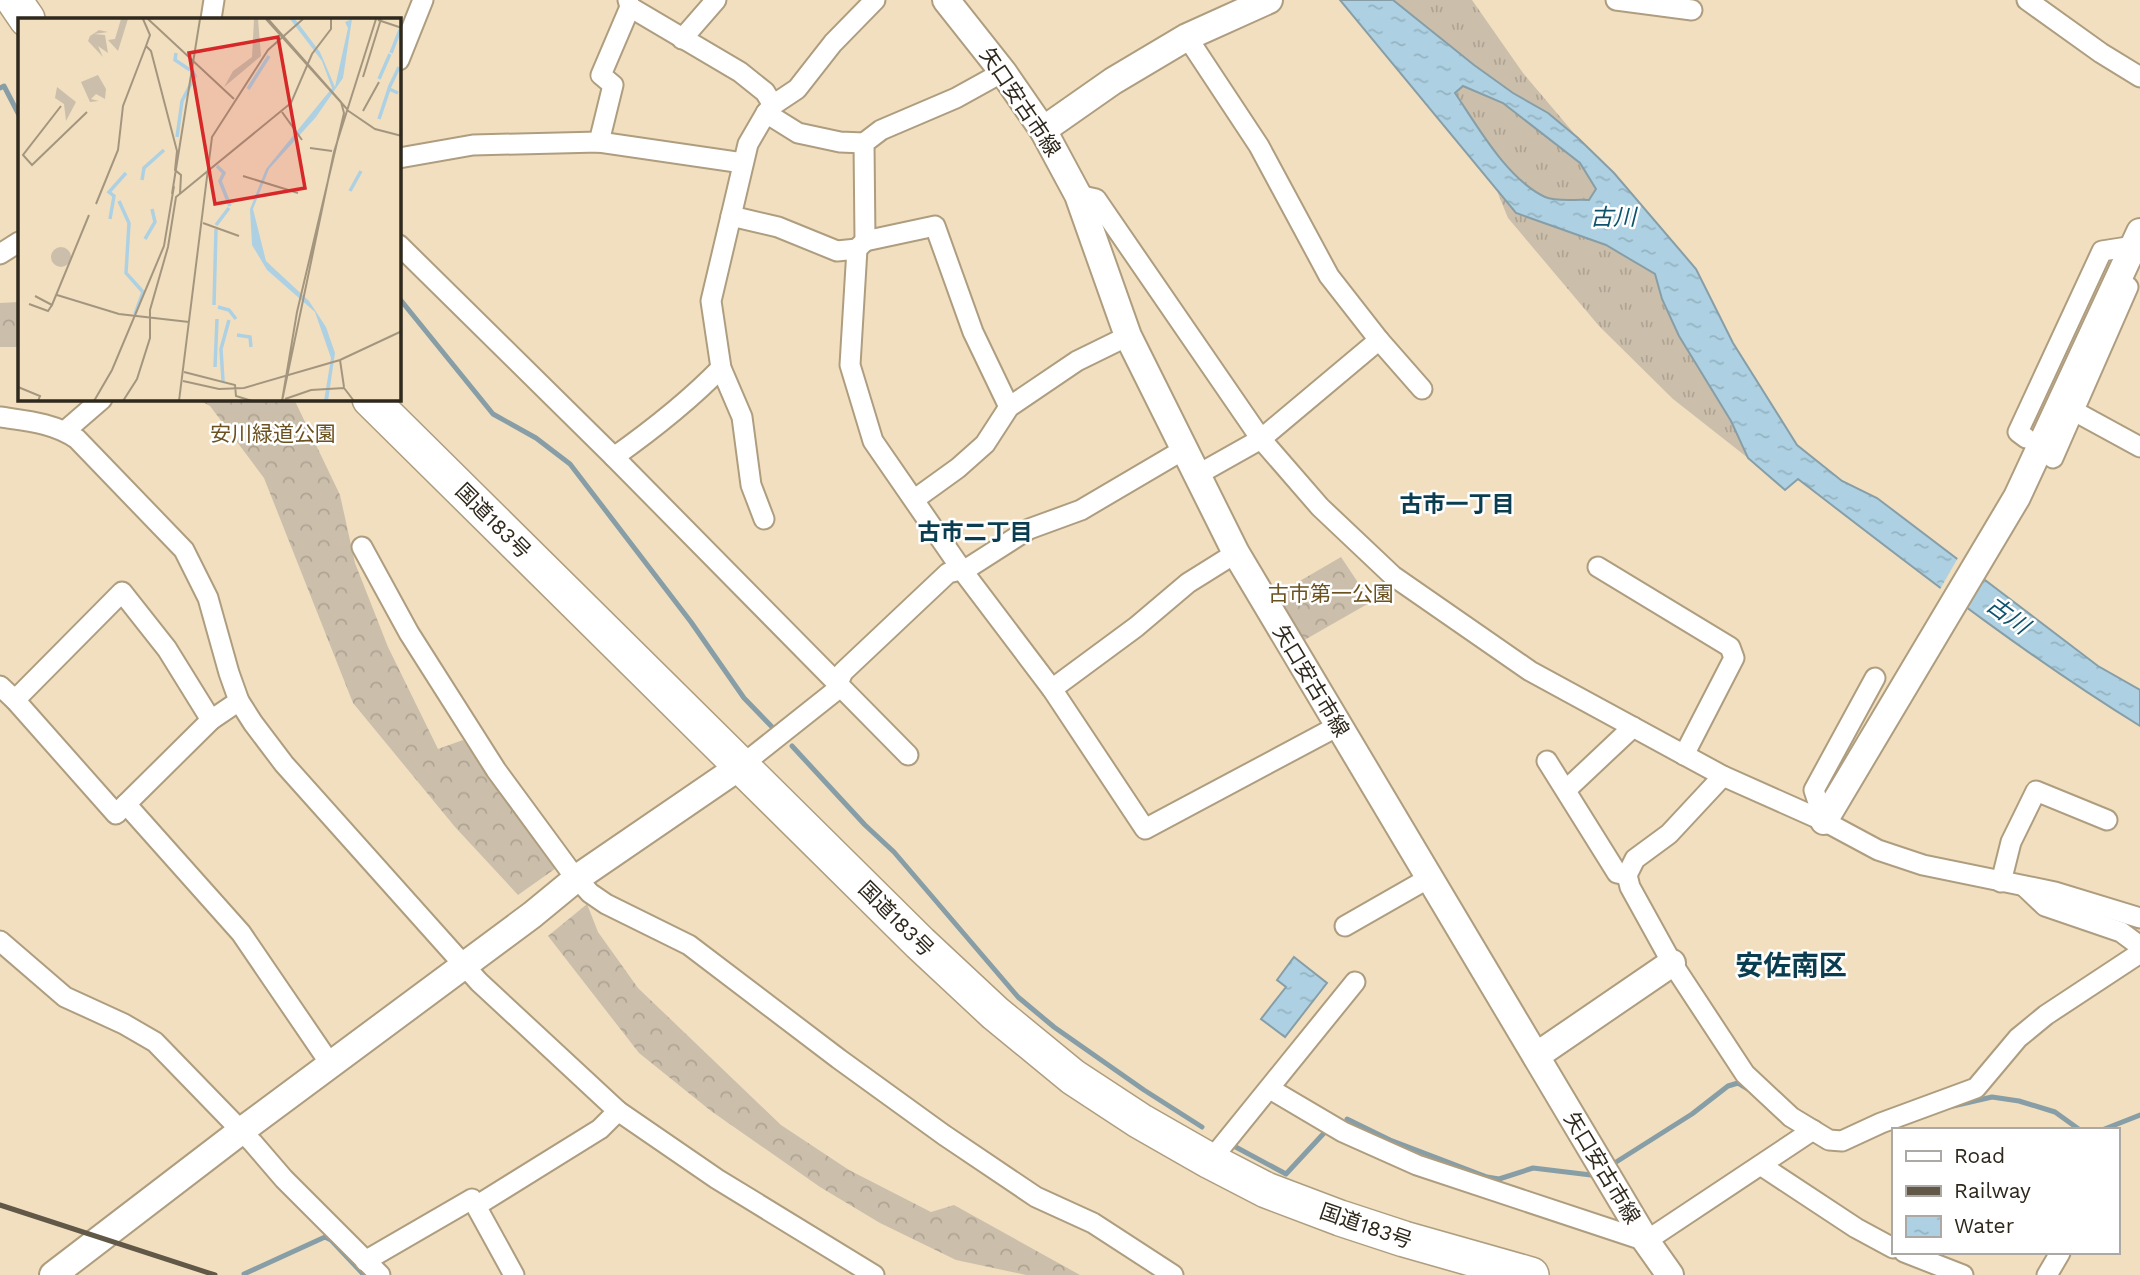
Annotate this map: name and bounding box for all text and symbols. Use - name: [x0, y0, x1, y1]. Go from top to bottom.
- inset map: [18, 18, 401, 401]
- street label: 矢口安古市線: [975, 43, 1066, 161]
- water label: 古川: [1590, 204, 1639, 231]
- park label: 安川緑道公園: [210, 421, 336, 446]
- street label: 国道183号: [451, 478, 536, 563]
- district label: 古市一丁目: [1400, 491, 1515, 518]
- district label: 古市二丁目: [918, 519, 1033, 546]
- park label: 古市第一公園: [1268, 581, 1394, 606]
- water label: 古川: [1981, 591, 2037, 642]
- street label: 矢口安古市線: [1268, 620, 1355, 741]
- street label: 国道183号: [854, 876, 939, 961]
- district label: 安佐南区: [1735, 949, 1847, 982]
- street label: 矢口安古市線: [1559, 1107, 1646, 1228]
- legend: [1892, 1128, 2119, 1254]
- text: Road: [1954, 1143, 2005, 1168]
- text: Railway: [1954, 1178, 2031, 1203]
- street label: 国道183号: [1317, 1198, 1416, 1253]
- text: Water: [1954, 1213, 2015, 1238]

